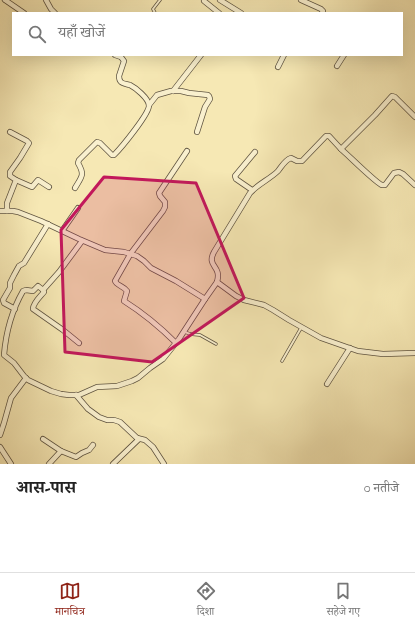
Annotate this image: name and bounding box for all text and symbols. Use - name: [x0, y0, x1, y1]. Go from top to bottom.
- search box: [12, 12, 403, 56]
- icon: search: [26, 23, 48, 45]
- text: यहाँ खोजें: [58, 23, 105, 44]
- text: आस-पास: [16, 477, 76, 501]
- text: 0 नतीजे: [364, 480, 399, 498]
- tab: मानचित्र: [55, 580, 85, 622]
- tab: दिशा: [195, 580, 217, 622]
- tab: सहेजे गए: [326, 580, 360, 622]

